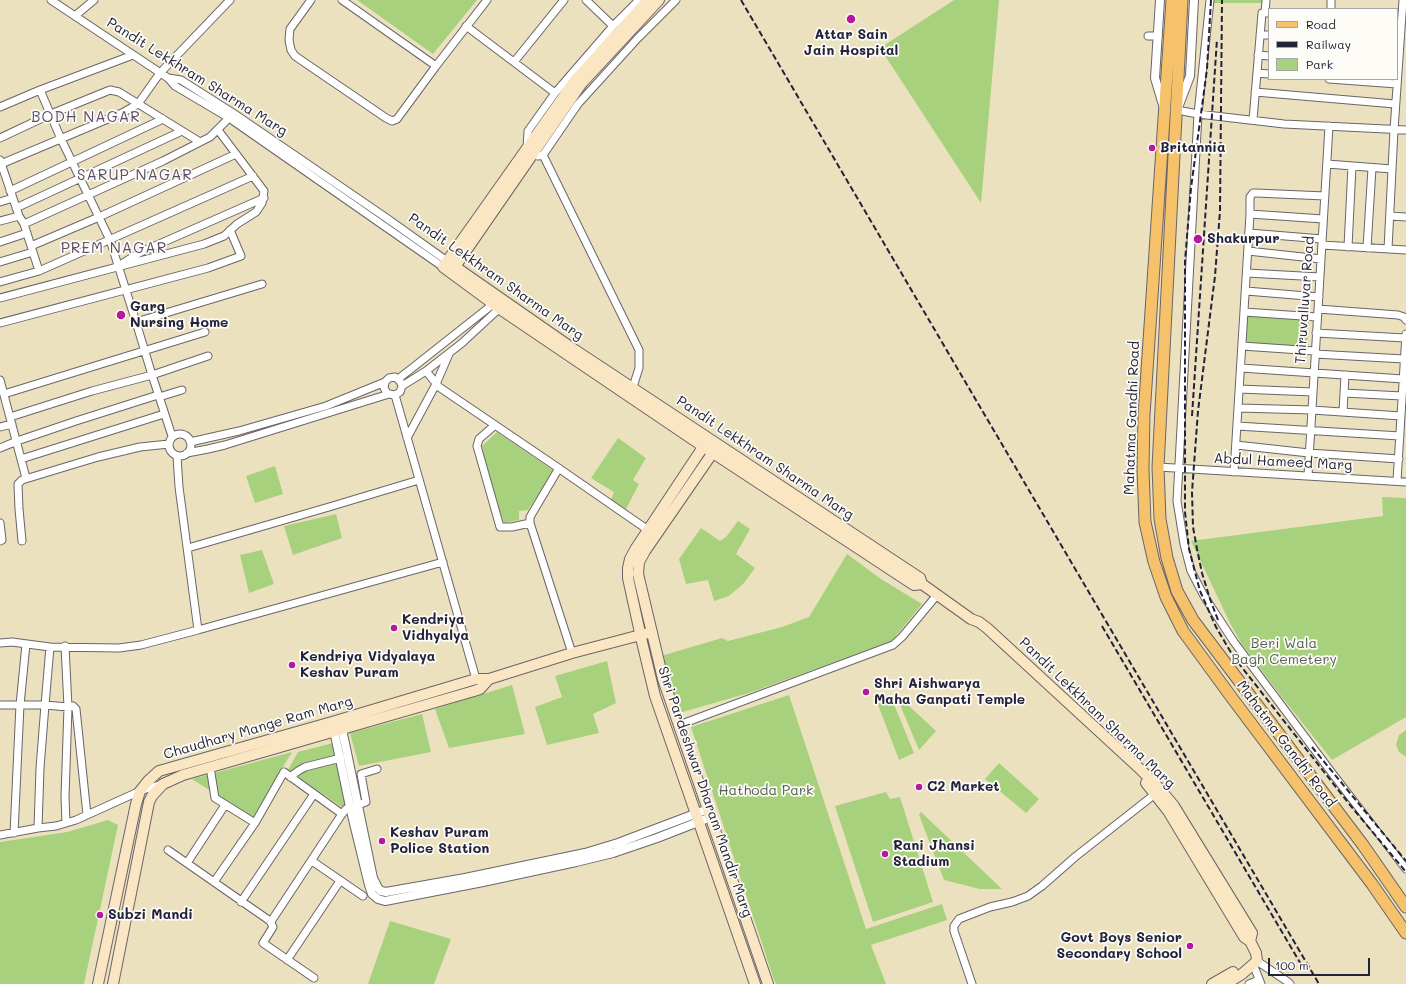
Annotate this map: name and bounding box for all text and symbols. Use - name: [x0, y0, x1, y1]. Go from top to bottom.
- legend: [1268, 8, 1398, 80]
- marker: Attar Sain Jain Hospital: [845, 13, 857, 25]
- street label: Pandit Lekkhram Sharma Marg: [104, 14, 290, 140]
- text: Road: [1306, 16, 1336, 32]
- place label: Attar Sain Jain Hospital: [804, 27, 898, 60]
- text: Railway: [1306, 36, 1351, 52]
- text: Park: [1306, 56, 1333, 72]
- district label: BODH NAGAR: [31, 108, 141, 126]
- place label: Britannia: [1160, 140, 1226, 156]
- marker: Britannia: [1147, 143, 1157, 153]
- district label: SARUP NAGAR: [77, 166, 193, 184]
- street label: Pandit Lekkhram Sharma Marg: [405, 210, 587, 344]
- place label: Shakurpur: [1207, 231, 1279, 247]
- marker: Shakurpur: [1192, 233, 1204, 245]
- street label: Thiruvalluvar Road: [1292, 236, 1318, 364]
- district label: PREM NAGAR: [61, 239, 167, 257]
- place label: Garg Nursing Home: [130, 299, 228, 332]
- marker: Garg Nursing Home: [115, 309, 127, 321]
- street label: Mahatma Gandhi Road: [1121, 341, 1143, 495]
- street label: Pandit Lekkhram Sharma Marg: [673, 392, 857, 524]
- street label: Abdul Hameed Marg: [1213, 450, 1353, 474]
- place label: Kendriya Vidhyalya: [402, 612, 469, 644]
- marker: Kendriya Vidhyalya: [389, 623, 399, 633]
- street label: Pandit Lekkhram Sharma Marg: [1016, 634, 1178, 792]
- park label: Beri Wala Bagh Cemetery: [1231, 636, 1337, 668]
- place label: Kendriya Vidyalaya Keshav Puram: [300, 649, 435, 682]
- marker: Kendriya Vidyalaya Keshav Puram: [287, 660, 297, 670]
- street label: Shri Pardeshwar Dharam Mandir Marg: [654, 664, 756, 920]
- place label: Shri Aishwarya Maha Ganpati Temple: [874, 676, 1025, 708]
- street label: Mahatma Gandhi Road: [1233, 677, 1339, 811]
- marker: Shri Aishwarya Maha Ganpati Temple: [861, 687, 871, 697]
- street label: Chaudhary Mange Ram Marg: [162, 693, 354, 763]
- place label: C2 Market: [927, 779, 1000, 795]
- marker: C2 Market: [914, 782, 924, 792]
- park label: Hathoda Park: [719, 783, 813, 799]
- place label: Keshav Puram Police Station: [390, 825, 489, 858]
- marker: Keshav Puram Police Station: [377, 836, 387, 846]
- place label: Rani Jhansi Stadium: [893, 838, 975, 870]
- marker: Rani Jhansi Stadium: [880, 849, 890, 859]
- place label: Subzi Mandi: [108, 907, 193, 923]
- marker: Subzi Mandi: [95, 910, 105, 920]
- place label: Govt Boys Senior Secondary School: [1057, 930, 1182, 962]
- marker: Govt Boys Senior Secondary School: [1185, 941, 1195, 951]
- scale bar: [1270, 950, 1372, 976]
- text: 100 m: [1275, 957, 1309, 973]

